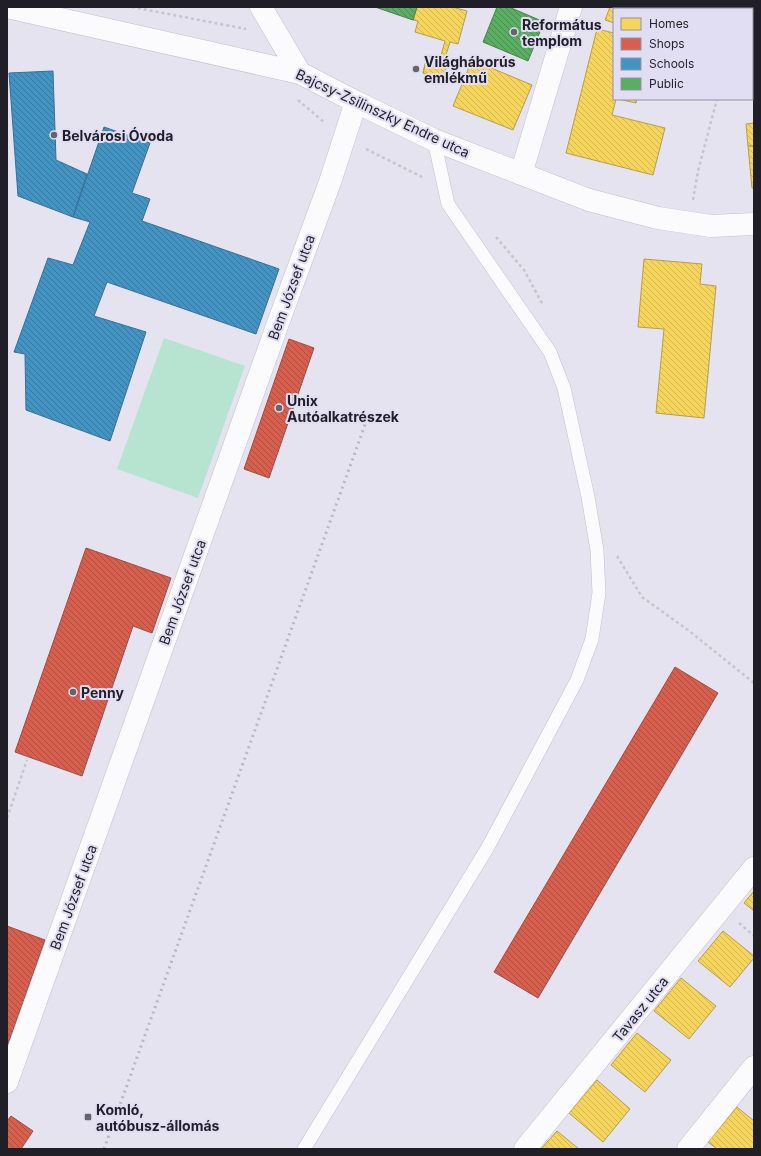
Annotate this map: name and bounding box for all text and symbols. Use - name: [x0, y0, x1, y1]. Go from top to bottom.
- legend: [613, 8, 753, 100]
- place label: Református templom: [522, 16, 602, 49]
- text: Homes: [649, 16, 689, 31]
- marker: Református templom: [509, 27, 519, 37]
- text: Shops: [649, 36, 685, 51]
- place label: Világháborús emlékmű: [424, 53, 516, 86]
- text: Schools: [649, 56, 694, 71]
- marker: Világháborús emlékmű: [411, 64, 421, 74]
- street label: Bajcsy-Zsilinszky Endre utca: [293, 65, 473, 161]
- text: Public: [649, 76, 684, 91]
- place label: Belvárosi Óvoda: [62, 127, 173, 144]
- marker: Belvárosi Óvoda: [49, 130, 59, 140]
- street label: Bem József utca: [264, 232, 318, 342]
- place label: Unix Autóalkatrészek: [287, 392, 400, 425]
- marker: Unix Autóalkatrészek: [274, 403, 284, 413]
- street label: Bem József utca: [155, 537, 209, 647]
- place label: Penny: [81, 684, 124, 701]
- marker: Penny: [68, 687, 78, 697]
- street label: Bem József utca: [46, 842, 100, 952]
- street label: Tavasz utca: [609, 973, 671, 1045]
- place label: Komló, autóbusz-állomás: [96, 1101, 220, 1134]
- marker: Komló, autóbusz-állomás: [83, 1112, 93, 1122]

